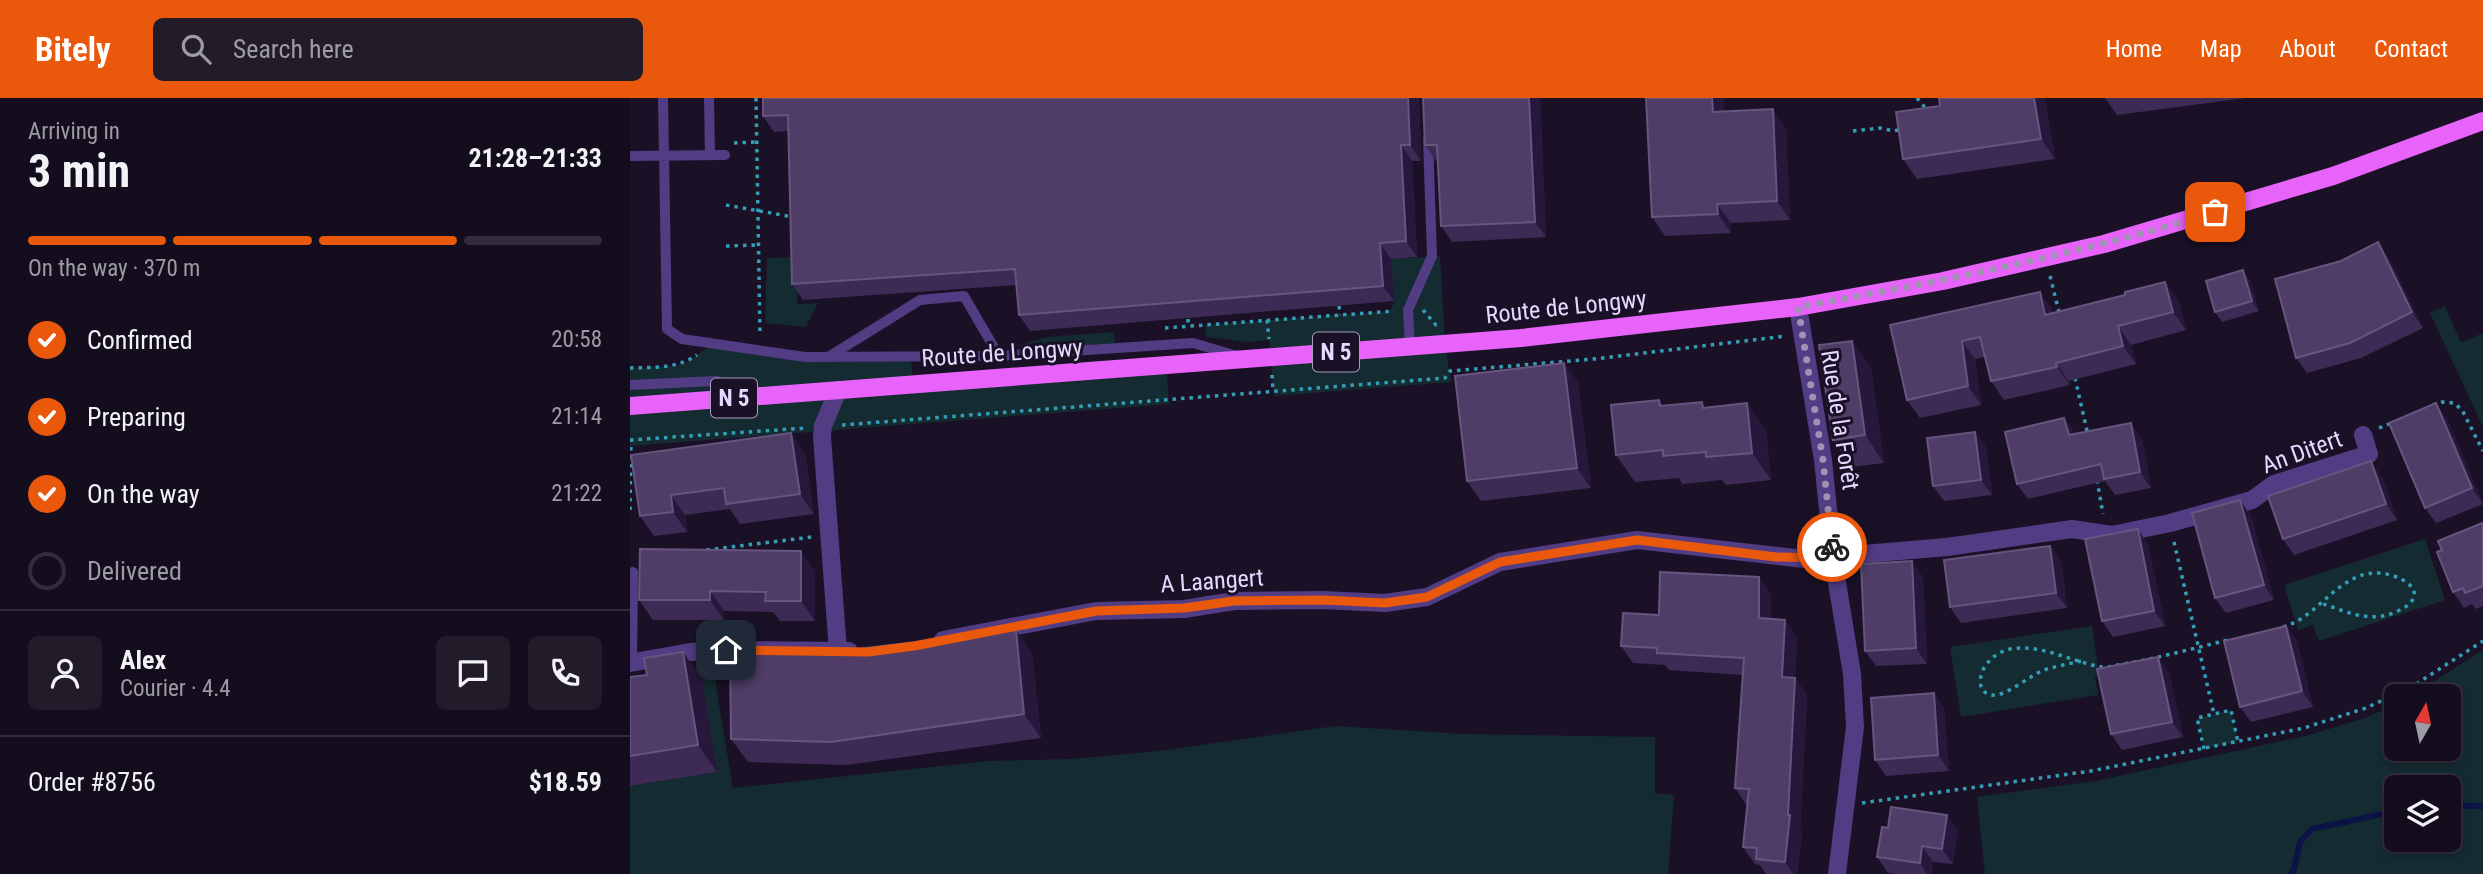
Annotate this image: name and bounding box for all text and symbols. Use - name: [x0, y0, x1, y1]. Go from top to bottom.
- search box: [153, 18, 643, 81]
- text: Bitely: [35, 30, 111, 69]
- icon: search: [177, 30, 215, 68]
- text: Search here: [233, 34, 354, 64]
- text: Home: [2106, 35, 2162, 63]
- text: Map: [2200, 35, 2242, 63]
- text: About: [2280, 35, 2336, 63]
- text: Contact: [2374, 35, 2448, 63]
- text: Arriving in: [28, 118, 120, 145]
- text: 21:28–21:33: [468, 143, 602, 173]
- text: 3 min: [28, 144, 130, 198]
- pin: [2185, 182, 2245, 242]
- icon: bag: [2196, 193, 2234, 231]
- text: On the way · 370 m: [28, 255, 200, 282]
- street label: Route de Longwy: [1484, 285, 1648, 329]
- icon: check: [28, 321, 66, 359]
- text: Confirmed: [87, 325, 193, 355]
- text: 20:58: [551, 326, 602, 353]
- road number: N 5: [1313, 332, 1359, 372]
- street label: Route de Longwy: [921, 333, 1083, 373]
- street label: Rue de la Forêt: [1815, 348, 1865, 492]
- road number: N 5: [711, 378, 757, 418]
- icon: check: [28, 398, 66, 436]
- text: Preparing: [87, 402, 186, 432]
- text: 21:14: [551, 403, 602, 430]
- street label: An Ditert: [2258, 425, 2346, 479]
- icon: check: [28, 475, 66, 513]
- text: On the way: [87, 479, 200, 509]
- text: 21:22: [551, 480, 602, 507]
- courier: [1797, 512, 1867, 582]
- icon: bike: [1813, 528, 1851, 566]
- text: Delivered: [87, 556, 182, 586]
- street label: A Laangert: [1159, 563, 1265, 599]
- pin: [696, 620, 756, 680]
- icon: home: [707, 631, 745, 669]
- button: person: [28, 636, 102, 710]
- button: chat: [436, 636, 510, 710]
- button: phone: [528, 636, 602, 710]
- text: Alex: [120, 645, 166, 675]
- text: Courier · 4.4: [120, 675, 231, 702]
- north arrow: [2384, 684, 2460, 761]
- map controls: [2384, 684, 2461, 852]
- text: Order #8756: [28, 767, 156, 797]
- text: $18.59: [529, 767, 602, 797]
- button: layers: [2384, 775, 2461, 852]

